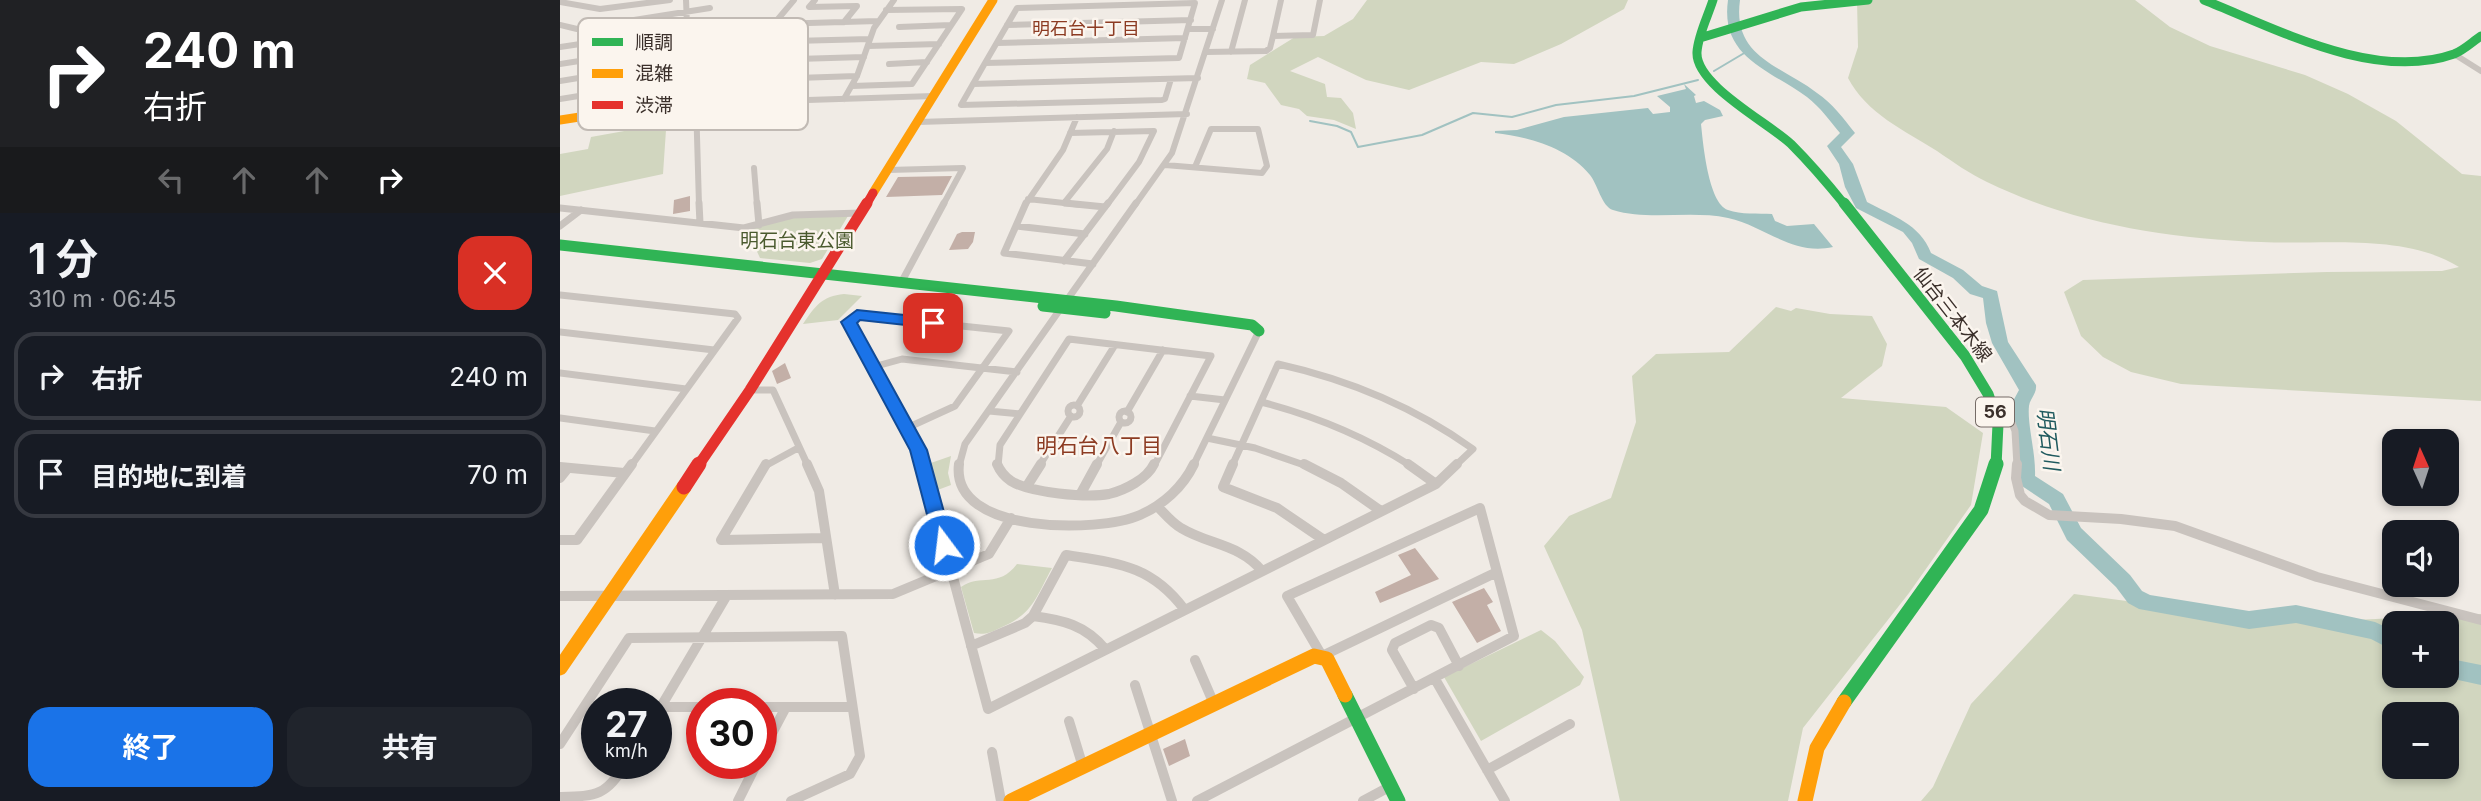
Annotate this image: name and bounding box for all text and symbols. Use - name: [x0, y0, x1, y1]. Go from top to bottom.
- legend: [578, 18, 808, 130]
- district label: 明石台十丁目: [1032, 18, 1140, 39]
- text: 240 m: [143, 21, 296, 80]
- icon: right: [28, 28, 119, 119]
- text: 順調: [635, 31, 673, 54]
- text: 混雑: [635, 62, 673, 85]
- text: 右折: [143, 87, 207, 126]
- text: 渋滞: [635, 94, 673, 117]
- icon: left: [152, 161, 190, 199]
- icon: ahead: [225, 161, 263, 199]
- icon: ahead: [298, 161, 336, 199]
- icon: right: [371, 161, 409, 199]
- park label: 明石台東公園: [740, 229, 854, 252]
- text: 1 分: [28, 233, 98, 284]
- button: close: [458, 236, 532, 310]
- street label: 仙台三本木線: [1908, 262, 1997, 366]
- text: 310 m · 06:45: [28, 285, 177, 313]
- pin: [903, 293, 963, 353]
- icon: arrive: [914, 304, 952, 342]
- icon: right: [32, 357, 70, 395]
- text: 240 m: [449, 361, 528, 392]
- text: 右折: [91, 363, 143, 394]
- road number: 56: [1976, 398, 2014, 426]
- water label: 明石川: [2032, 406, 2065, 474]
- north arrow: [2382, 429, 2459, 506]
- map controls: [2382, 429, 2459, 779]
- district label: 明石台八丁目: [1036, 433, 1162, 458]
- icon: arrive: [32, 455, 70, 493]
- text: 70 m: [467, 459, 528, 490]
- text: 目的地に到着: [91, 461, 247, 492]
- position arrow: [907, 508, 981, 582]
- button: sound: [2382, 520, 2459, 597]
- button: +: [2382, 611, 2459, 688]
- speed limit sign: 30: [686, 688, 777, 779]
- button: −: [2382, 702, 2459, 779]
- text: 27: [605, 703, 648, 745]
- button: 終了: [28, 707, 273, 787]
- button: 共有: [287, 707, 532, 787]
- text: km/h: [605, 740, 648, 761]

